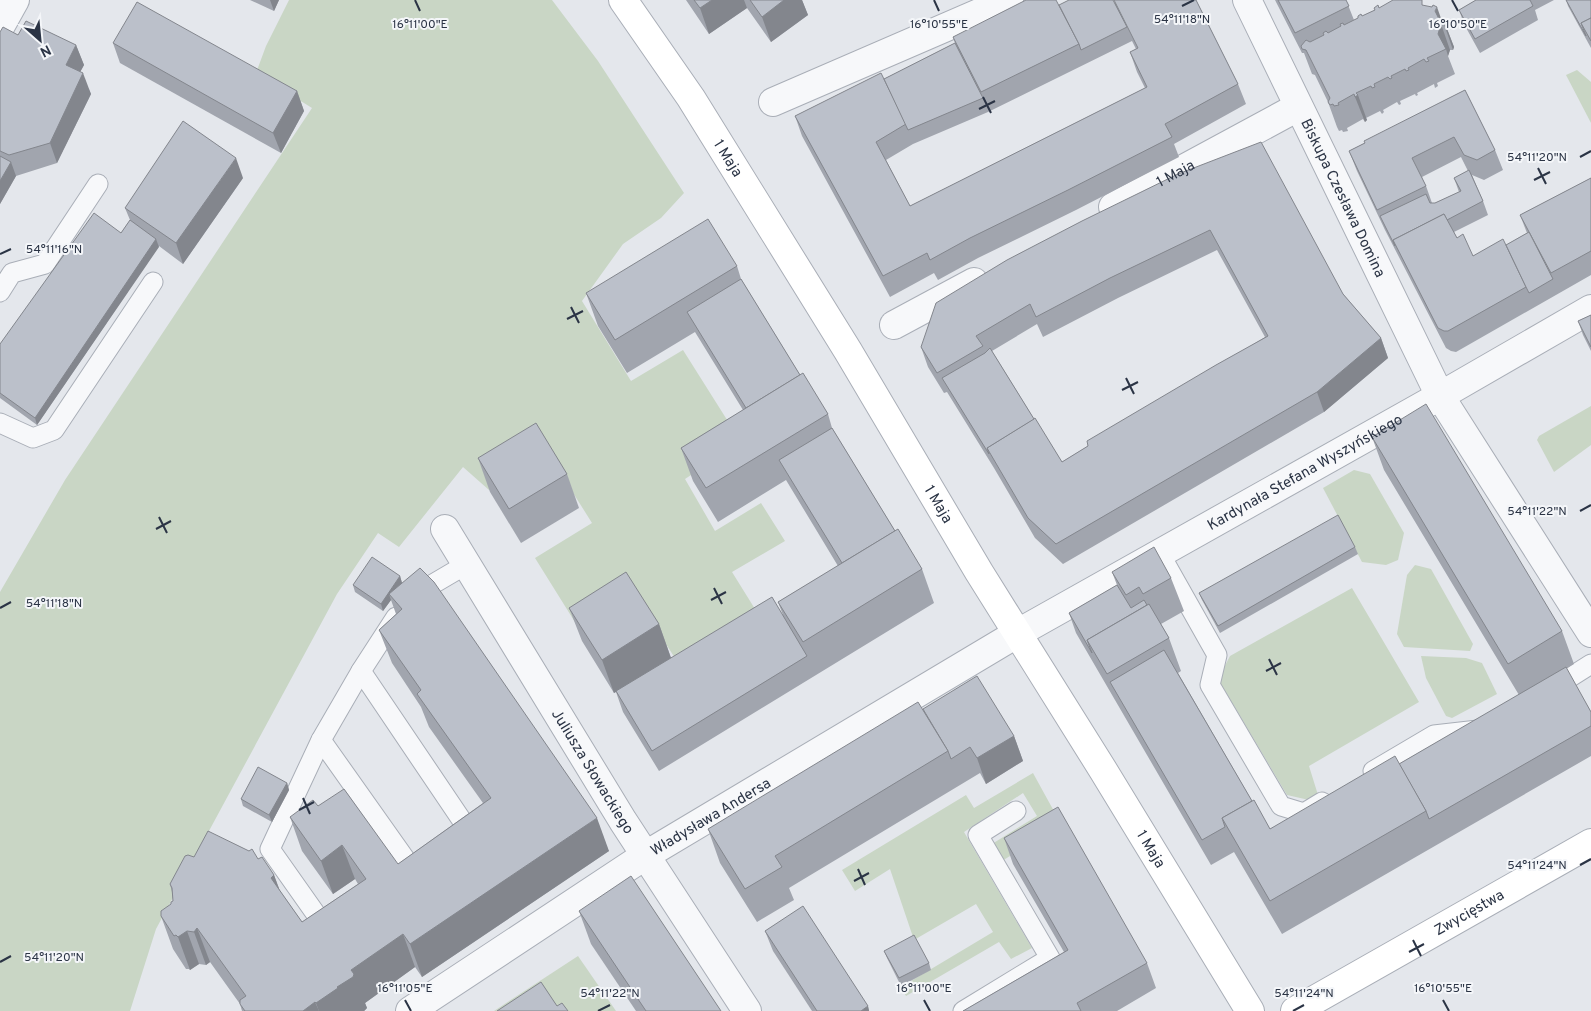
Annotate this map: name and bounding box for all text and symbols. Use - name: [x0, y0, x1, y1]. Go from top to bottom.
- text: 54°11'18"N: [1154, 12, 1210, 28]
- north arrow: [15, 15, 65, 65]
- text: 16°11'00"E: [392, 17, 448, 33]
- text: 16°10'55"E: [910, 17, 968, 33]
- text: 16°10'50"E: [1429, 17, 1487, 33]
- text: N: [37, 40, 54, 60]
- street label: Biskupa Czesława Domina: [1295, 116, 1389, 281]
- street label: 1 Maja: [708, 137, 746, 181]
- text: 54°11'20"N: [1507, 150, 1567, 166]
- street label: 1 Maja: [1154, 156, 1199, 193]
- text: 54°11'16"N: [26, 242, 82, 258]
- street label: Kardynała Stefana Wyszyńskiego: [1204, 411, 1407, 536]
- street label: 1 Maja: [919, 482, 956, 527]
- text: 54°11'22"N: [1507, 504, 1567, 520]
- text: 54°11'18"N: [26, 596, 82, 612]
- street label: Juliusza Słowackiego: [546, 706, 637, 838]
- street label: Władysława Andersa: [648, 775, 775, 861]
- street label: 1 Maja: [1131, 827, 1169, 872]
- text: 54°11'24"N: [1507, 858, 1567, 874]
- street label: Zwycięstwa: [1431, 886, 1508, 941]
- text: 54°11'20"N: [24, 950, 84, 966]
- text: 16°11'05"E: [377, 981, 433, 997]
- text: 16°11'00"E: [896, 981, 952, 997]
- text: 16°10'55"E: [1414, 981, 1472, 997]
- text: 54°11'22"N: [580, 986, 640, 1002]
- text: 54°11'24"N: [1274, 986, 1334, 1002]

